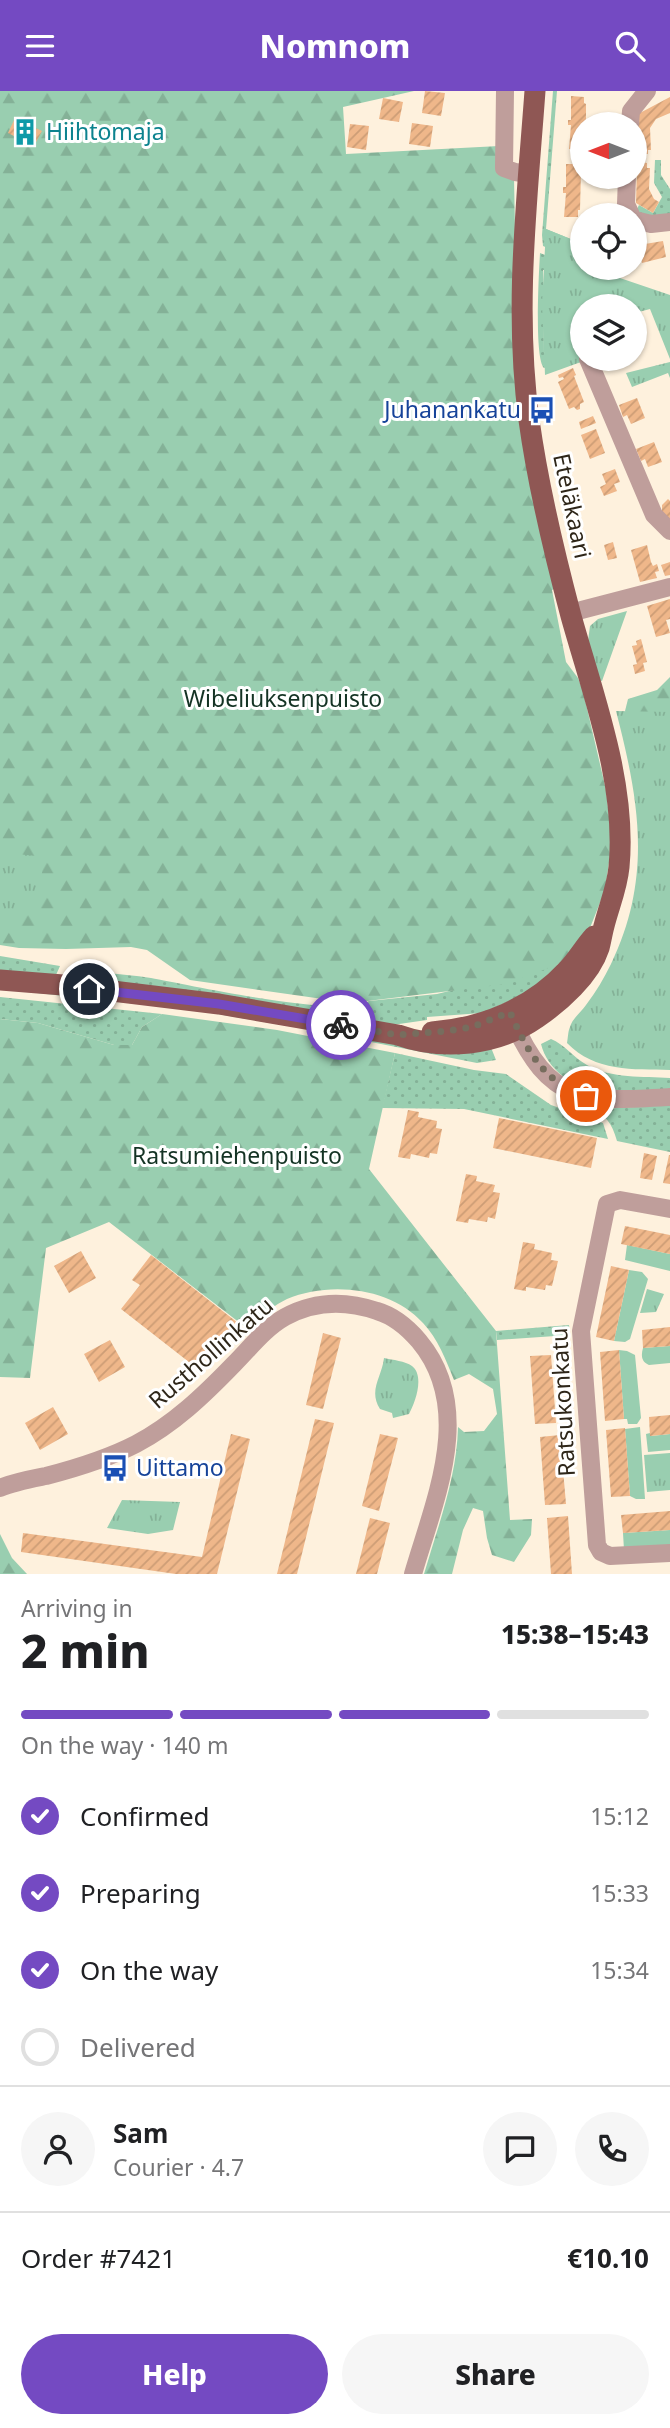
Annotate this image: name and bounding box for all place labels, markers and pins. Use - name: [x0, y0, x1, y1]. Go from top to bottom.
- place label: Hiihtomaja: [46, 115, 165, 147]
- building icon: Hiihtomaja: [10, 117, 40, 147]
- place label: Juhanankatu: [382, 393, 521, 425]
- bus stop icon: Juhanankatu: [527, 395, 557, 425]
- pin: [59, 959, 119, 1019]
- pin: [556, 1066, 616, 1126]
- place label: Uittamo: [136, 1451, 224, 1483]
- bus stop icon: Uittamo: [100, 1453, 130, 1483]

